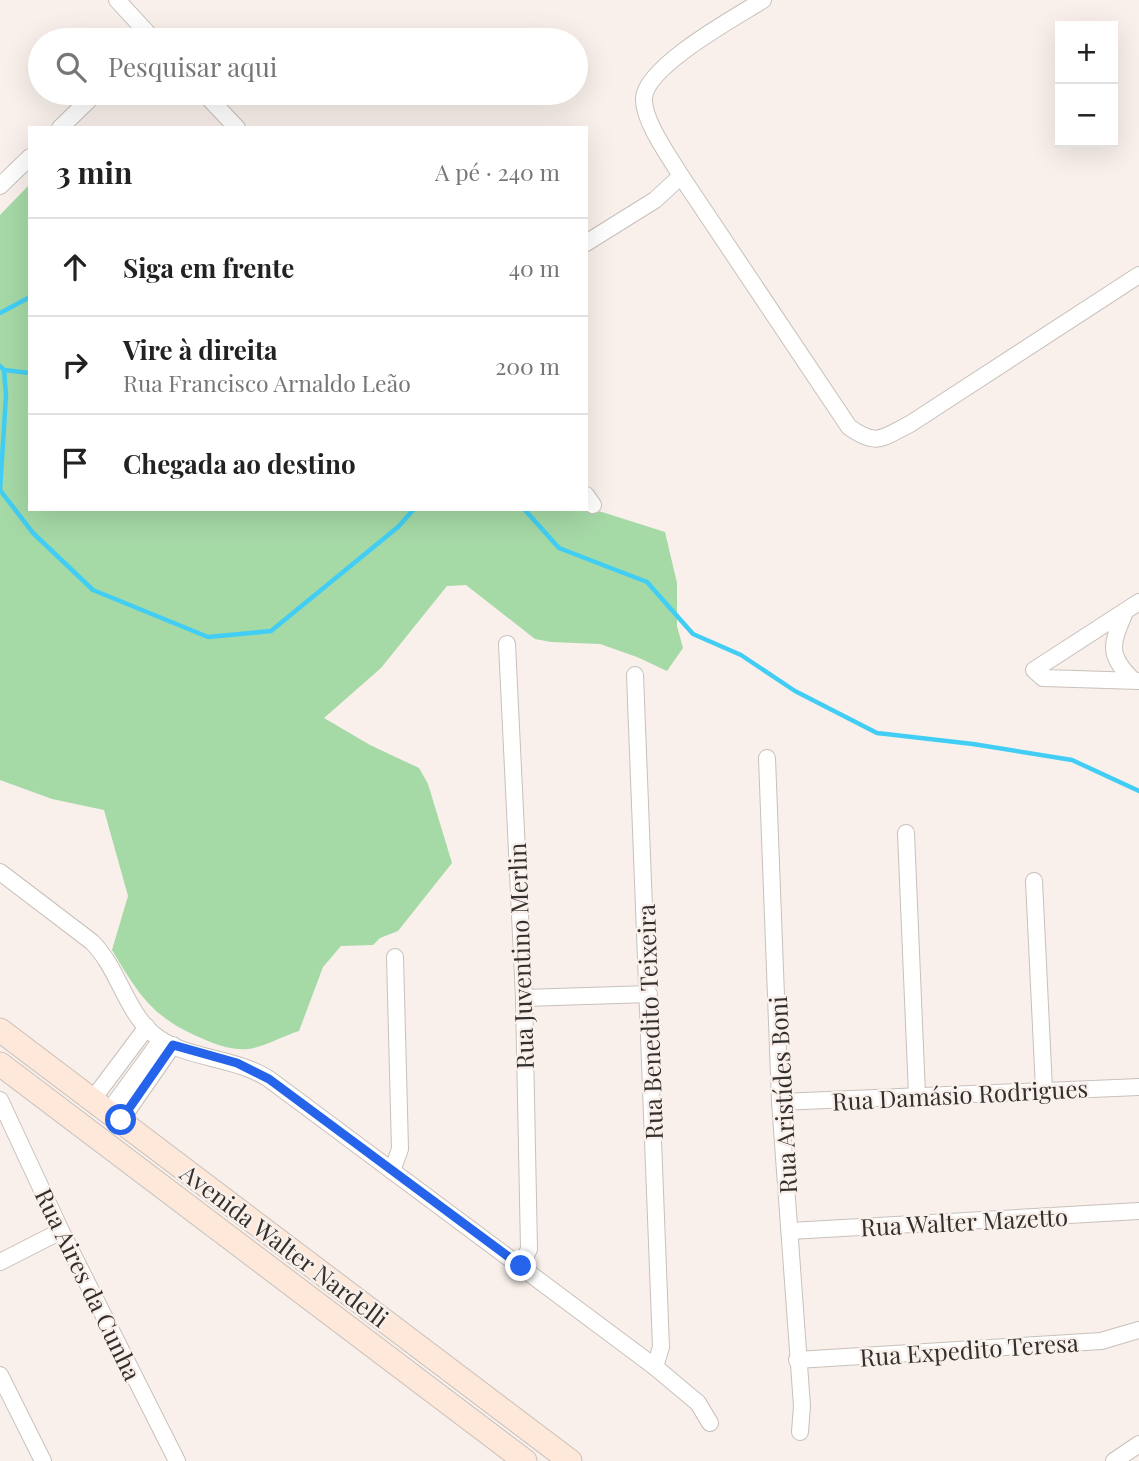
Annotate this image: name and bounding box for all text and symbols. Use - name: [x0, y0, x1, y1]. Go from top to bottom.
- map controls: [1055, 21, 1118, 147]
- button: +: [1055, 21, 1118, 84]
- search box: [28, 28, 588, 105]
- icon: search: [52, 48, 90, 86]
- text: Pesquisar aqui: [108, 49, 277, 84]
- button: −: [1055, 84, 1118, 147]
- text: 3 min: [56, 152, 132, 192]
- text: A pé · 240 m: [435, 156, 560, 187]
- icon: ahead: [56, 248, 94, 286]
- text: Siga em frente: [123, 250, 294, 285]
- text: 40 m: [509, 252, 560, 283]
- text: Vire à direita: [123, 332, 278, 367]
- icon: right: [56, 346, 94, 384]
- text: 200 m: [495, 350, 560, 381]
- text: Rua Francisco Arnaldo Leão: [123, 367, 411, 398]
- icon: arrive: [56, 444, 94, 482]
- text: Chegada ao destino: [123, 446, 356, 481]
- street label: Rua Juventino Merlin: [500, 842, 540, 1070]
- street label: Rua Benedito Teixeira: [629, 904, 669, 1140]
- street label: Rua Aristídes Boni: [761, 995, 803, 1195]
- street label: Rua Damásio Rodrigues: [831, 1071, 1089, 1117]
- route start: [105, 1104, 136, 1135]
- street label: Avenida Walter Nardelli: [174, 1156, 395, 1334]
- street label: Rua Aires da Cunha: [29, 1183, 149, 1385]
- street label: Rua Walter Mazetto: [859, 1200, 1069, 1242]
- route end: [505, 1250, 536, 1281]
- street label: Rua Expedito Teresa: [858, 1325, 1080, 1373]

